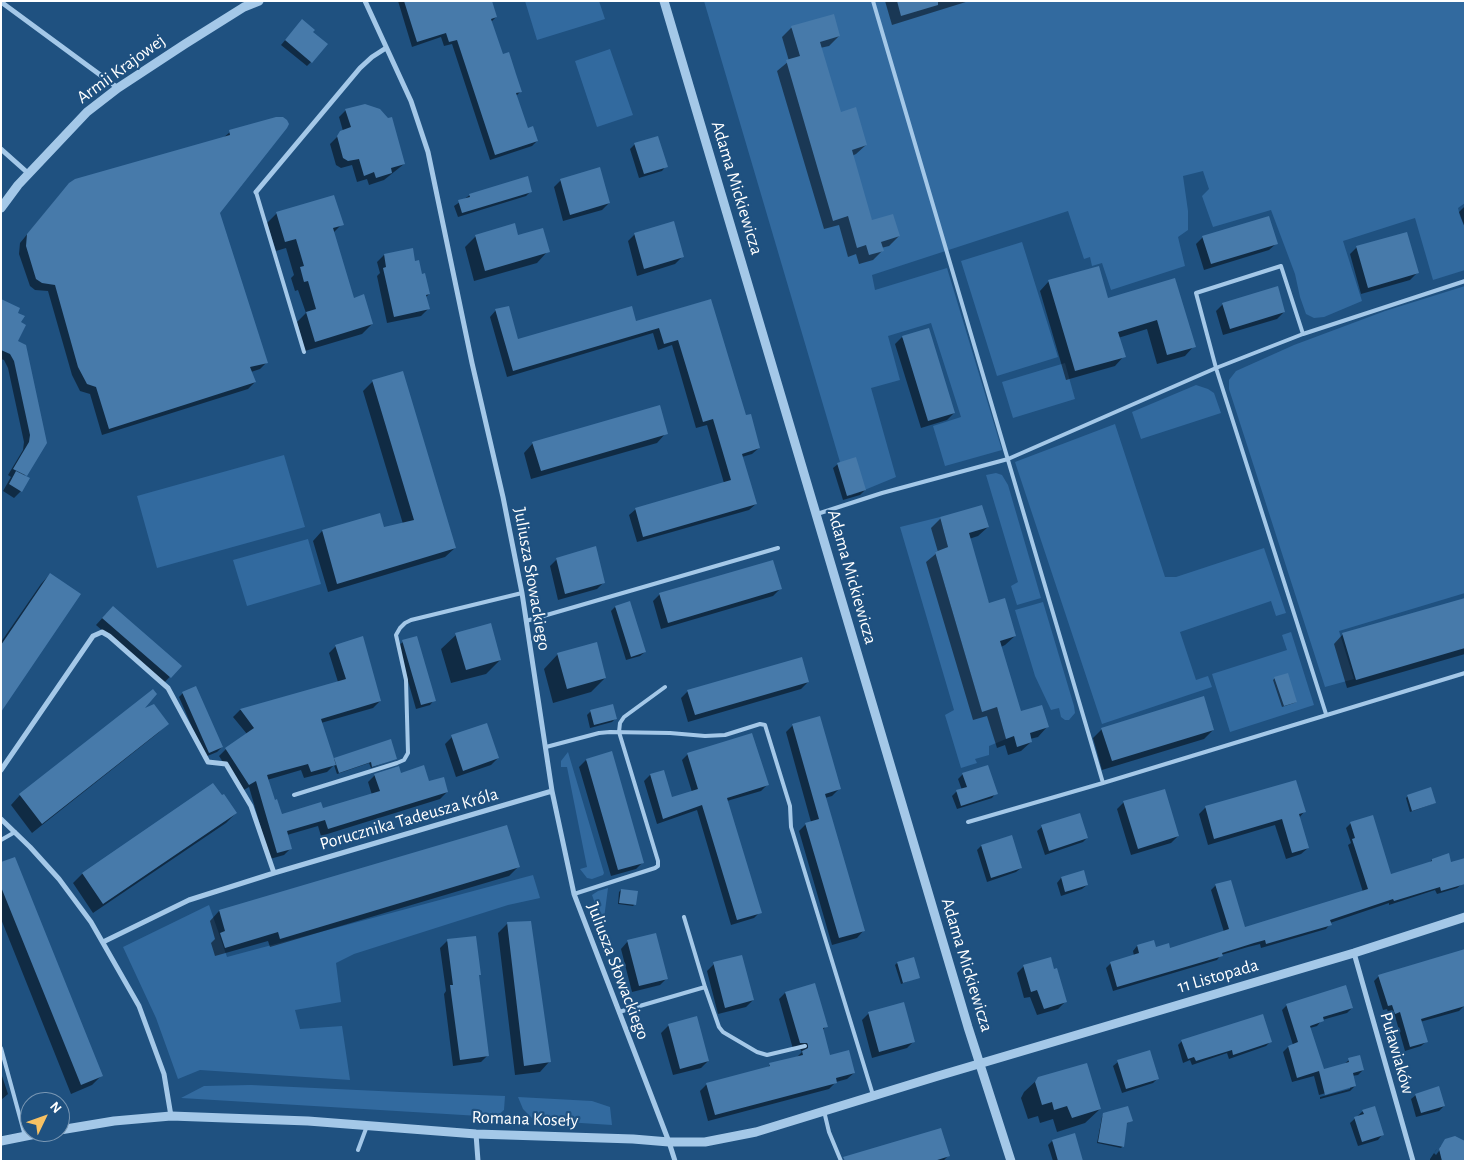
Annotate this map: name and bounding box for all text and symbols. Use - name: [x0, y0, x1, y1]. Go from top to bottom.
- street label: Armii Krajowej: [73, 30, 169, 108]
- street label: Adama Mickiewicza: [706, 119, 768, 257]
- street label: Juliusza Słowackiego: [509, 506, 555, 652]
- street label: Adama Mickiewicza: [822, 507, 882, 647]
- street label: Porucznika Tadeusza Króla: [317, 783, 501, 855]
- street label: Adama Mickiewicza: [936, 896, 998, 1034]
- street label: Juliusza Słowackiego: [582, 899, 654, 1043]
- street label: 11 Listopada: [1175, 954, 1261, 998]
- street label: Puławiaków: [1375, 1009, 1419, 1097]
- north arrow: [20, 1092, 70, 1142]
- text: N: [47, 1099, 64, 1116]
- street label: Romana Koseły: [471, 1106, 579, 1132]

